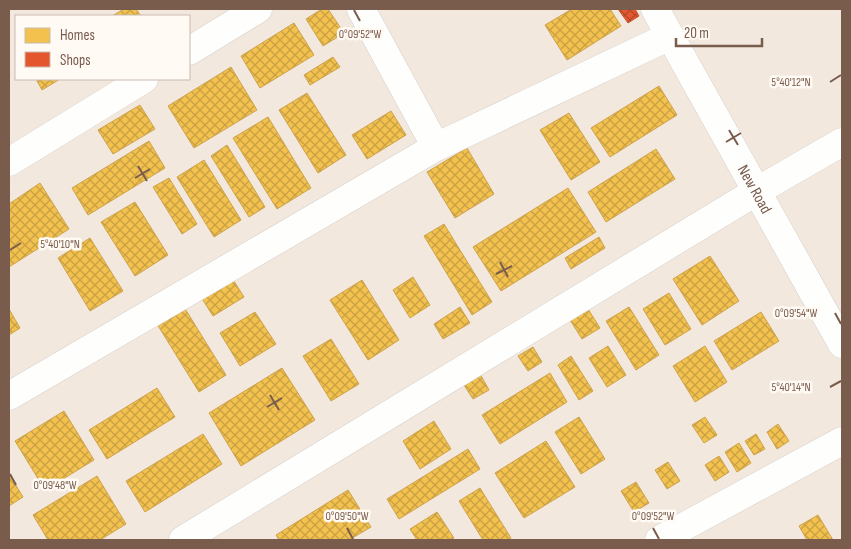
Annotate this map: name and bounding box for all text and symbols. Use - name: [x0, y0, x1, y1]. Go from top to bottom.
- legend: [15, 15, 190, 80]
- scale bar: [676, 15, 762, 47]
- text: 20 m: [684, 24, 709, 43]
- text: Homes: [60, 26, 95, 45]
- text: 0°09'52"W: [339, 27, 381, 42]
- text: Shops: [60, 51, 91, 70]
- text: 5°40'12"N: [771, 75, 811, 90]
- street label: New Road: [733, 162, 775, 217]
- text: 5°40'10"N: [40, 237, 80, 252]
- text: 0°09'54"W: [775, 306, 818, 321]
- text: 5°40'14"N: [771, 380, 811, 395]
- text: 0°09'48"W: [33, 478, 77, 493]
- text: 0°09'50"W: [326, 509, 369, 524]
- text: 0°09'52"W: [632, 509, 674, 524]

